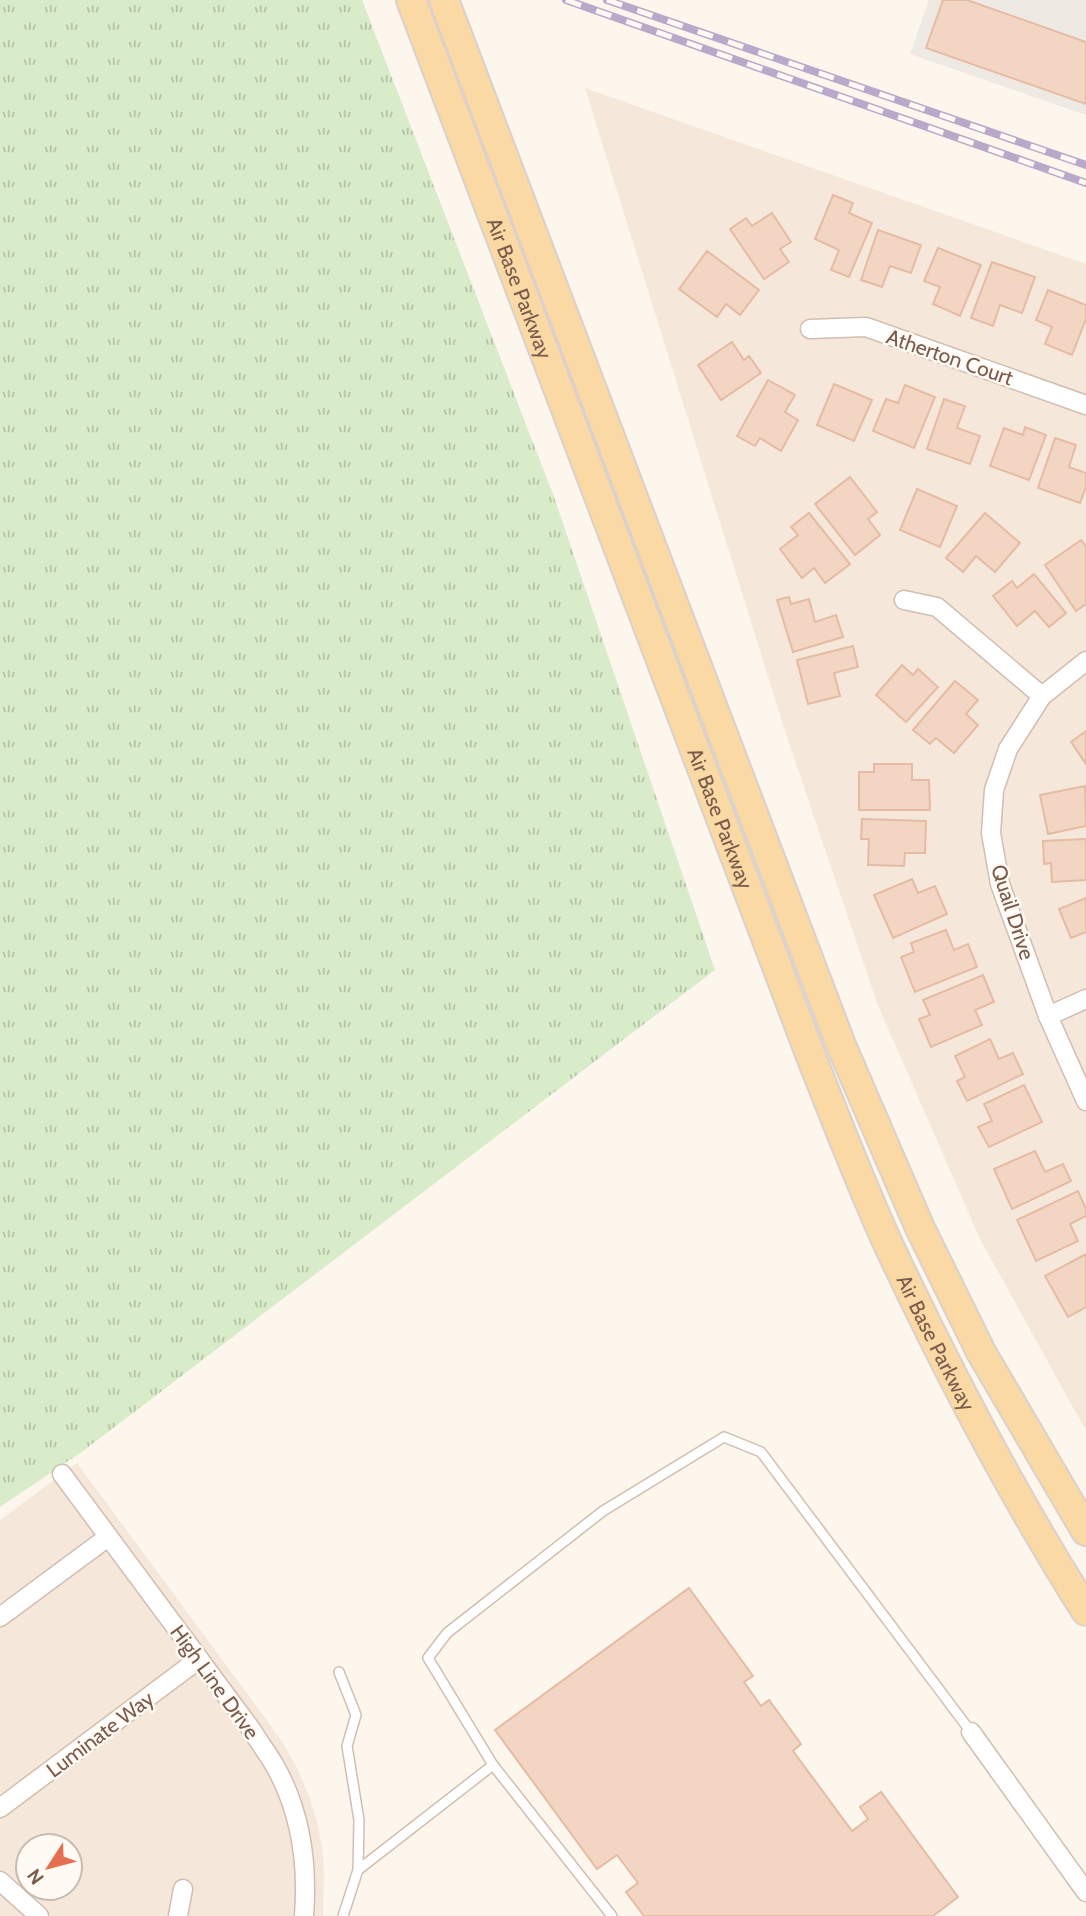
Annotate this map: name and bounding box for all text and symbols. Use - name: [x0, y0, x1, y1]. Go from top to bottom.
- street label: Air Base Parkway: [482, 214, 558, 362]
- street label: Atherton Court: [883, 324, 1017, 390]
- street label: Air Base Parkway: [683, 744, 759, 893]
- street label: Quail Drive: [986, 861, 1040, 963]
- street label: Air Base Parkway: [892, 1270, 981, 1415]
- street label: High Line Drive: [165, 1620, 265, 1744]
- street label: Luminate Way: [42, 1685, 159, 1782]
- north arrow: [14, 1832, 84, 1902]
- text: N: [22, 1865, 49, 1889]

